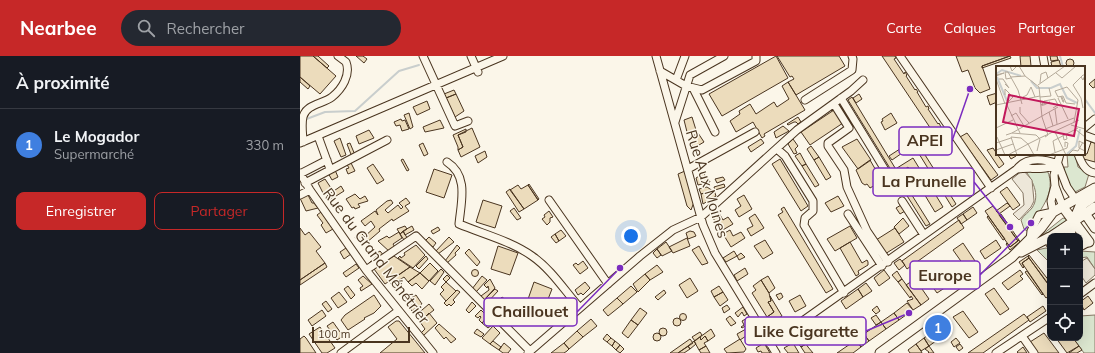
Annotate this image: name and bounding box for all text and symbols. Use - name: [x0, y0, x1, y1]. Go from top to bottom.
- search box: [121, 10, 401, 46]
- text: Nearbee: [20, 16, 97, 40]
- icon: search: [135, 17, 157, 39]
- text: Rechercher: [167, 19, 245, 38]
- text: Carte: [886, 19, 922, 37]
- text: Calques: [944, 19, 996, 37]
- text: Partager: [1018, 19, 1075, 37]
- inset map: [996, 66, 1085, 155]
- text: À proximité: [16, 72, 110, 93]
- text: Le Mogador: [54, 127, 139, 146]
- street label: Rue Aux Moines: [682, 127, 733, 240]
- callout: APEI: [899, 127, 952, 155]
- text: APEI: [907, 130, 943, 150]
- text: 1: [25, 137, 33, 153]
- text: 330 m: [246, 137, 284, 153]
- text: Supermarché: [54, 146, 134, 162]
- callout: La Prunelle: [873, 168, 974, 196]
- text: La Prunelle: [881, 171, 967, 191]
- street label: Rue du Grand Ménétrier: [319, 184, 434, 328]
- button: Enregistrer: [16, 192, 146, 230]
- button: Partager: [154, 192, 284, 230]
- your location: [621, 226, 641, 246]
- map controls: [1047, 233, 1083, 341]
- button: +: [1047, 233, 1083, 269]
- callout: Europe: [910, 261, 980, 289]
- text: Europe: [918, 265, 972, 285]
- button: −: [1047, 269, 1083, 305]
- callout: Chaillouet: [484, 298, 577, 326]
- text: Chaillouet: [492, 301, 568, 321]
- button: locate: [1047, 305, 1083, 341]
- pin: 1: [925, 313, 951, 343]
- callout: Like Cigarette: [745, 317, 866, 345]
- text: Like Cigarette: [753, 321, 859, 341]
- scale bar: [312, 325, 410, 344]
- text: 100 m: [318, 327, 350, 341]

